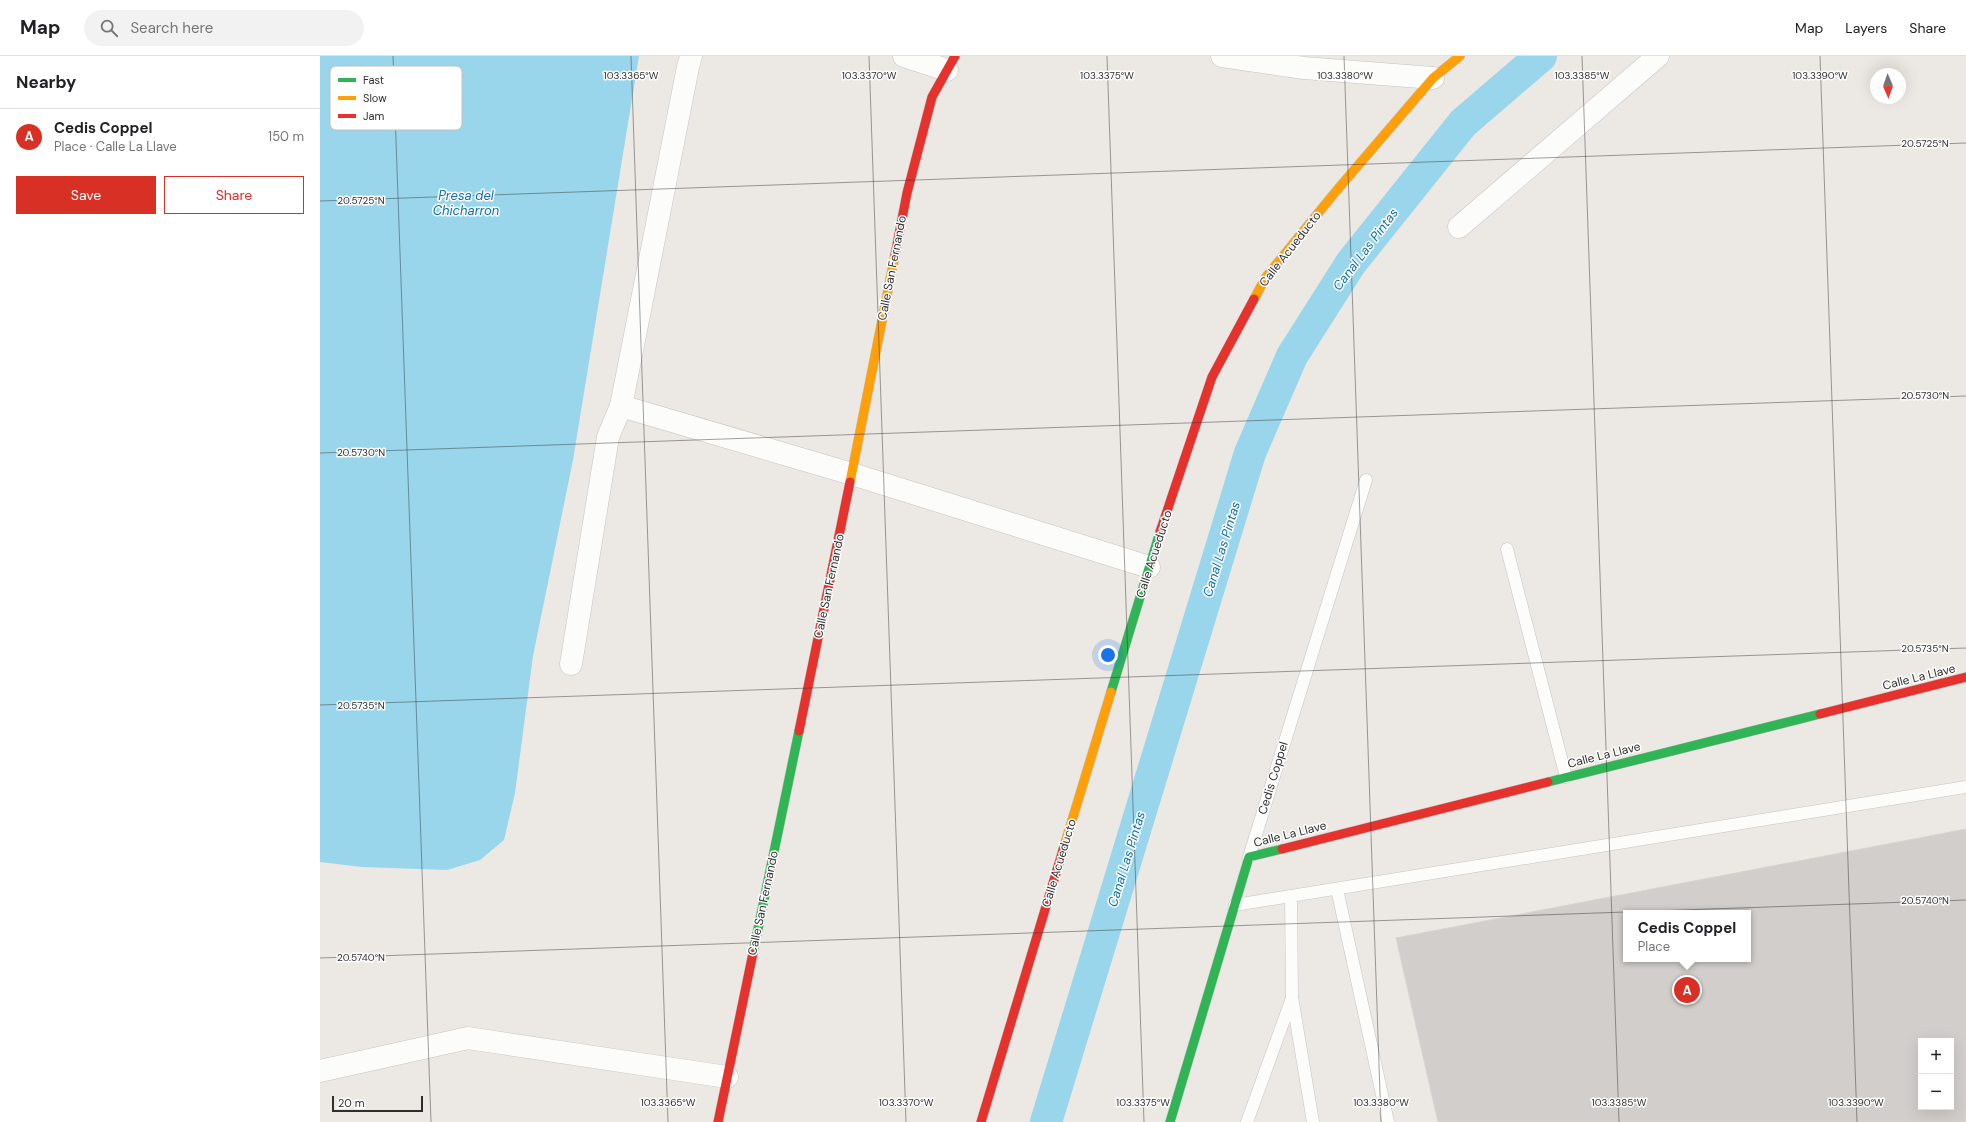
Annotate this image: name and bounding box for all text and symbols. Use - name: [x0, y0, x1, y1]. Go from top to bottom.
- search box: [84, 10, 364, 46]
- text: Map: [20, 15, 60, 40]
- icon: search: [98, 17, 120, 39]
- text: Search here: [130, 18, 213, 38]
- text: Map: [1795, 19, 1823, 37]
- text: Layers: [1845, 19, 1887, 37]
- text: Share: [1909, 19, 1946, 37]
- legend: [330, 66, 462, 130]
- north arrow: [1870, 68, 1906, 104]
- text: 103.3365°W: [604, 69, 659, 82]
- text: 103.3370°W: [842, 69, 897, 82]
- text: 103.3375°W: [1080, 69, 1134, 82]
- text: 103.3380°W: [1317, 69, 1373, 82]
- text: 103.3385°W: [1555, 69, 1610, 82]
- text: 103.3390°W: [1792, 69, 1848, 82]
- text: Nearby: [16, 71, 76, 93]
- text: Fast: [363, 73, 384, 87]
- text: Slow: [363, 91, 387, 105]
- text: Jam: [363, 109, 384, 123]
- text: Cedis Coppel: [54, 118, 152, 138]
- text: A: [24, 128, 34, 145]
- text: 150 m: [268, 128, 304, 145]
- text: 20.5725°N: [1901, 137, 1949, 150]
- text: Place · Calle La Llave: [54, 138, 177, 155]
- button: Save: [16, 176, 156, 214]
- button: Share: [164, 176, 304, 214]
- water label: Presa del Chicharron: [433, 187, 499, 219]
- text: 20.5725°N: [337, 194, 385, 207]
- water label: Canal Las Pintas: [1329, 205, 1402, 294]
- street label: Calle Acueducto: [1256, 208, 1324, 290]
- street label: Calle San Fernando: [874, 214, 910, 322]
- text: 20.5730°N: [1901, 389, 1949, 402]
- text: 20.5730°N: [337, 446, 385, 459]
- water label: Canal Las Pintas: [1199, 499, 1244, 599]
- street label: Calle Acueducto: [1132, 508, 1176, 600]
- street label: Calle San Fernando: [810, 532, 848, 640]
- text: 20.5735°N: [1901, 642, 1949, 655]
- your location: [1098, 645, 1118, 665]
- street label: Calle La Llave: [1881, 660, 1957, 694]
- text: 20.5735°N: [337, 699, 385, 712]
- street label: Calle La Llave: [1566, 738, 1642, 772]
- street label: Cedis Coppel: [1254, 740, 1292, 816]
- water label: Canal Las Pintas: [1104, 809, 1149, 909]
- street label: Calle Acueducto: [1038, 817, 1080, 909]
- street label: Calle La Llave: [1252, 817, 1328, 851]
- street label: Calle San Fernando: [744, 849, 782, 957]
- text: 20.5740°N: [1901, 894, 1949, 907]
- popup: [1623, 910, 1751, 962]
- text: Cedis Coppel: [1638, 918, 1736, 938]
- text: Place: [1638, 938, 1670, 955]
- text: 20.5740°N: [337, 951, 385, 964]
- pin: A: [1674, 975, 1700, 1005]
- map controls: [1918, 1038, 1954, 1110]
- button: +: [1918, 1038, 1954, 1074]
- button: −: [1918, 1074, 1954, 1110]
- scale bar: [332, 1094, 423, 1113]
- text: 20 m: [338, 1096, 364, 1110]
- text: 103.3365°W: [641, 1096, 696, 1109]
- text: 103.3370°W: [879, 1096, 934, 1109]
- text: 103.3375°W: [1116, 1096, 1170, 1109]
- text: 103.3380°W: [1353, 1096, 1409, 1109]
- text: 103.3385°W: [1592, 1096, 1647, 1109]
- text: 103.3390°W: [1828, 1096, 1884, 1109]

